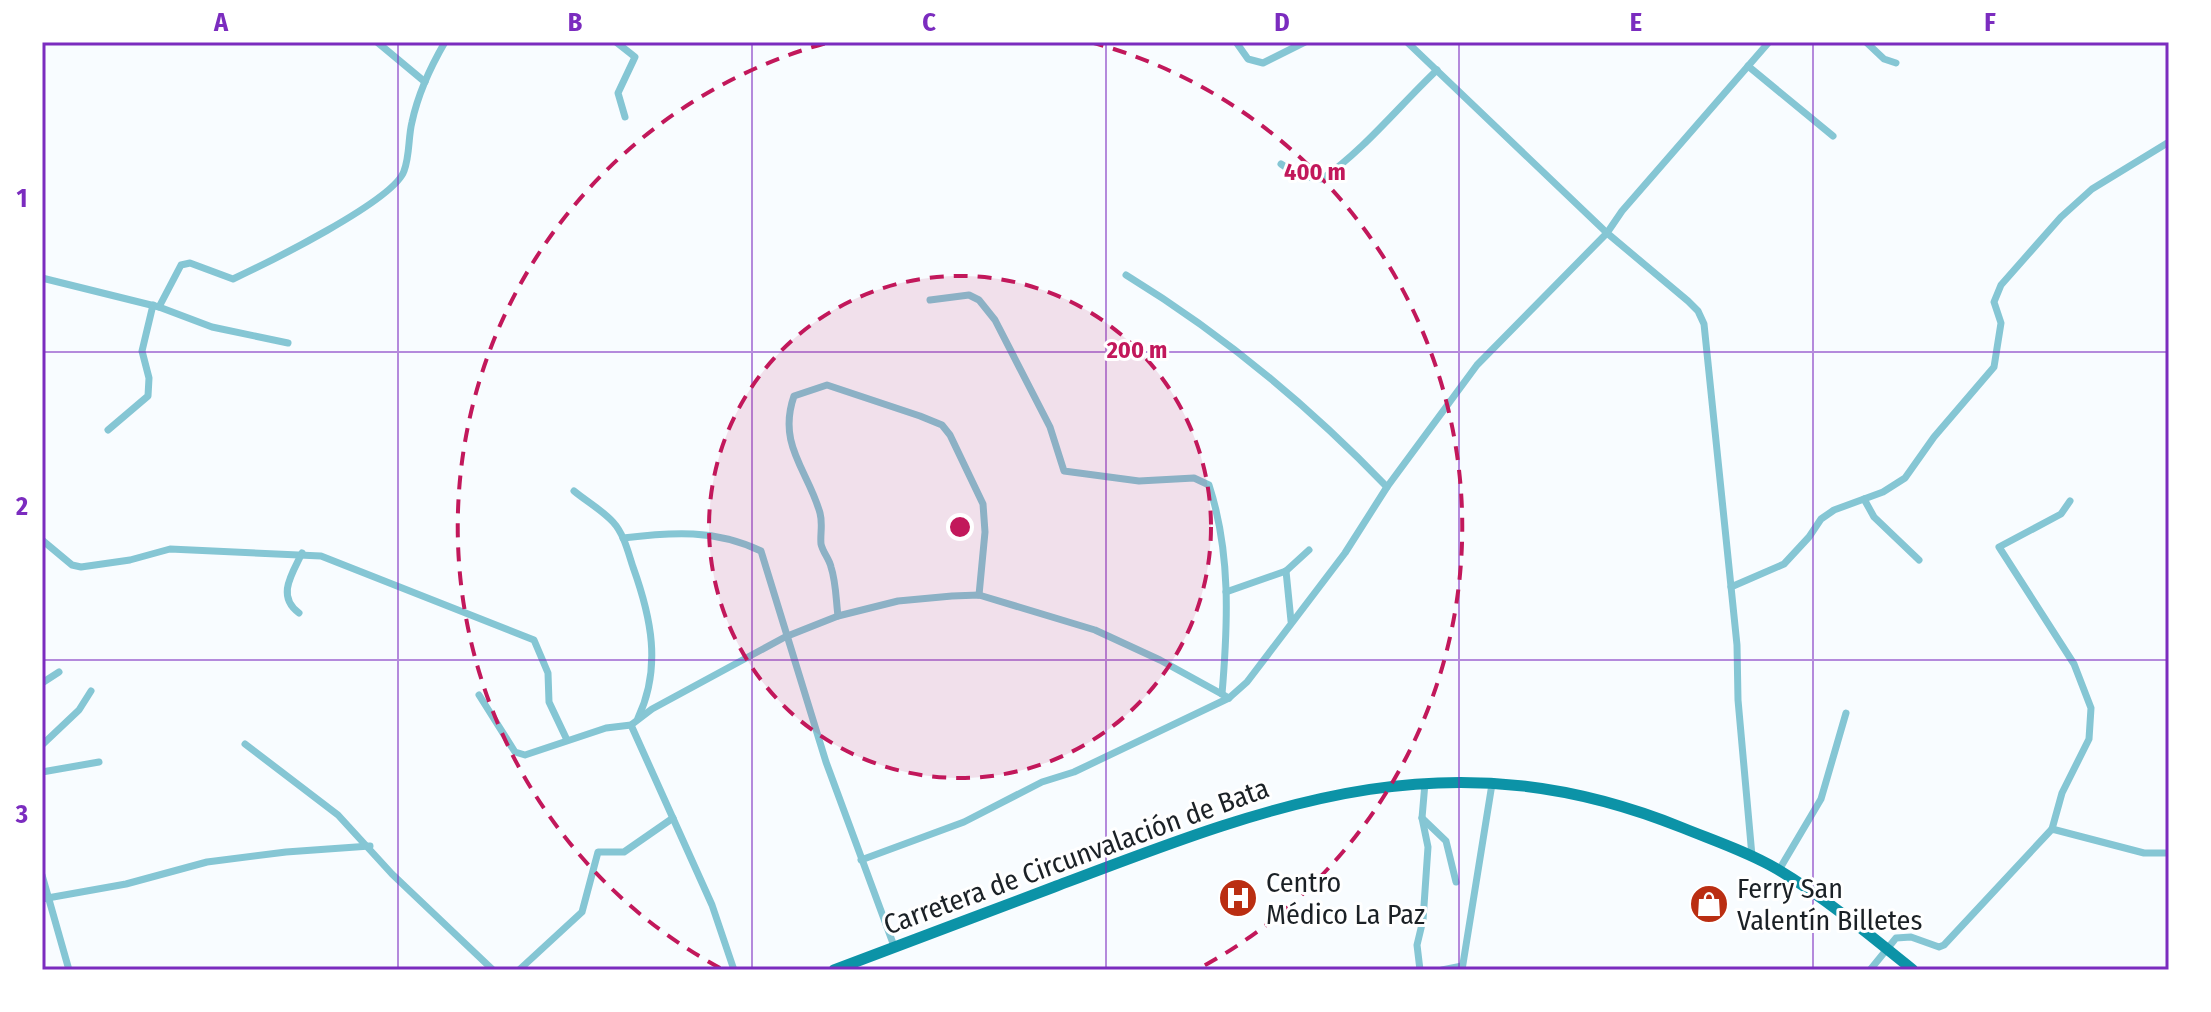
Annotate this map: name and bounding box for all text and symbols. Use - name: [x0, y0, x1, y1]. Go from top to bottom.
- text: A: [213, 7, 229, 38]
- text: B: [568, 7, 583, 38]
- text: C: [922, 7, 936, 38]
- text: D: [1274, 7, 1290, 38]
- text: E: [1630, 7, 1642, 38]
- text: F: [1984, 7, 1996, 38]
- text: 400 m: [1284, 158, 1346, 186]
- text: 1: [17, 183, 28, 214]
- text: 200 m: [1106, 336, 1167, 364]
- text: 2: [15, 491, 28, 522]
- centre of rings: [946, 513, 974, 541]
- street label: Carretera de Circunvalación de Bata: [879, 771, 1273, 942]
- text: 3: [15, 799, 28, 830]
- place label: Centro Médico La Paz: [1266, 866, 1425, 931]
- place label: Ferry San Valentín Billetes: [1737, 872, 1922, 937]
- hospital icon: Centro Médico La Paz: [1217, 877, 1259, 919]
- shop icon: Ferry San Valentín Billetes: [1688, 883, 1730, 925]

